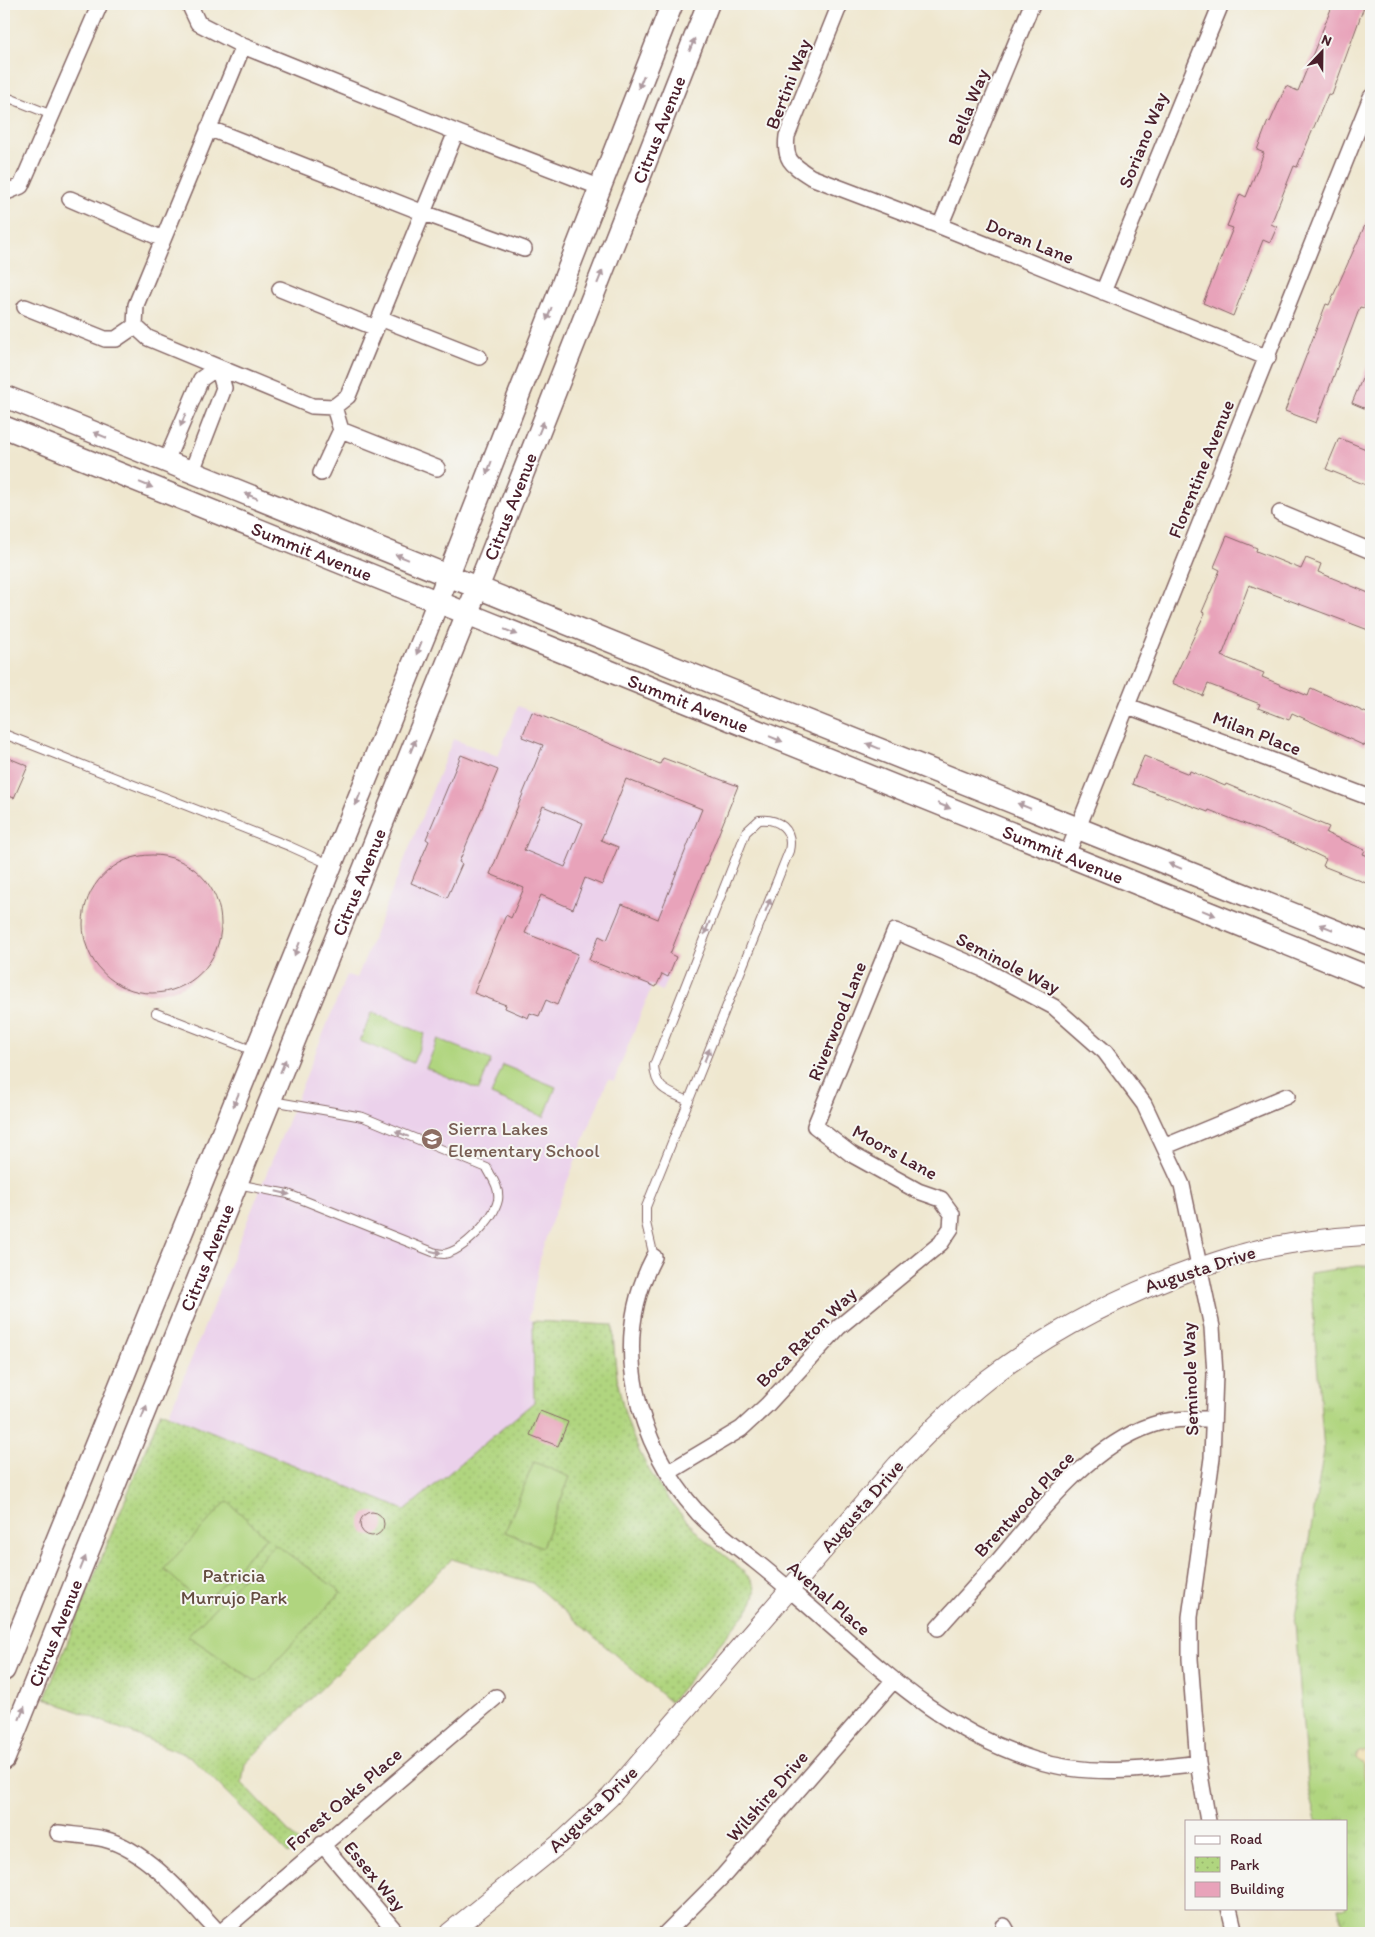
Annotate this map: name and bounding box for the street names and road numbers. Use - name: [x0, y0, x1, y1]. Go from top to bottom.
- street label: Bertini Way: [760, 35, 816, 132]
- street label: Bella Way: [942, 65, 994, 149]
- street label: Citrus Avenue: [627, 72, 690, 187]
- street label: Soriano Way: [1113, 89, 1173, 191]
- street label: Doran Lane: [983, 213, 1077, 269]
- street label: Florentine Avenue: [1163, 396, 1239, 542]
- street label: Citrus Avenue: [478, 449, 542, 564]
- street label: Summit Avenue: [248, 516, 376, 586]
- street label: Summit Avenue: [625, 668, 752, 738]
- street label: Milan Place: [1209, 706, 1305, 760]
- street label: Summit Avenue: [999, 819, 1127, 889]
- street label: Citrus Avenue: [327, 825, 391, 939]
- street label: Seminole Way: [952, 927, 1064, 999]
- street label: Riverwood Lane: [803, 958, 871, 1084]
- street label: Moors Lane: [848, 1119, 942, 1185]
- street label: Citrus Avenue: [175, 1200, 239, 1315]
- street label: Augusta Drive: [1142, 1240, 1258, 1298]
- street label: Boca Raton Way: [751, 1282, 861, 1392]
- street label: Seminole Way: [1177, 1322, 1203, 1436]
- street label: Brentwood Place: [969, 1446, 1079, 1562]
- street label: Augusta Drive: [816, 1455, 908, 1557]
- street label: Avenal Place: [783, 1556, 875, 1640]
- street label: Citrus Avenue: [23, 1576, 87, 1690]
- street label: Forest Oaks Place: [282, 1743, 406, 1855]
- street label: Wilshire Drive: [721, 1746, 813, 1846]
- street label: Augusta Drive: [544, 1761, 642, 1857]
- street label: Essex Way: [339, 1836, 411, 1916]

